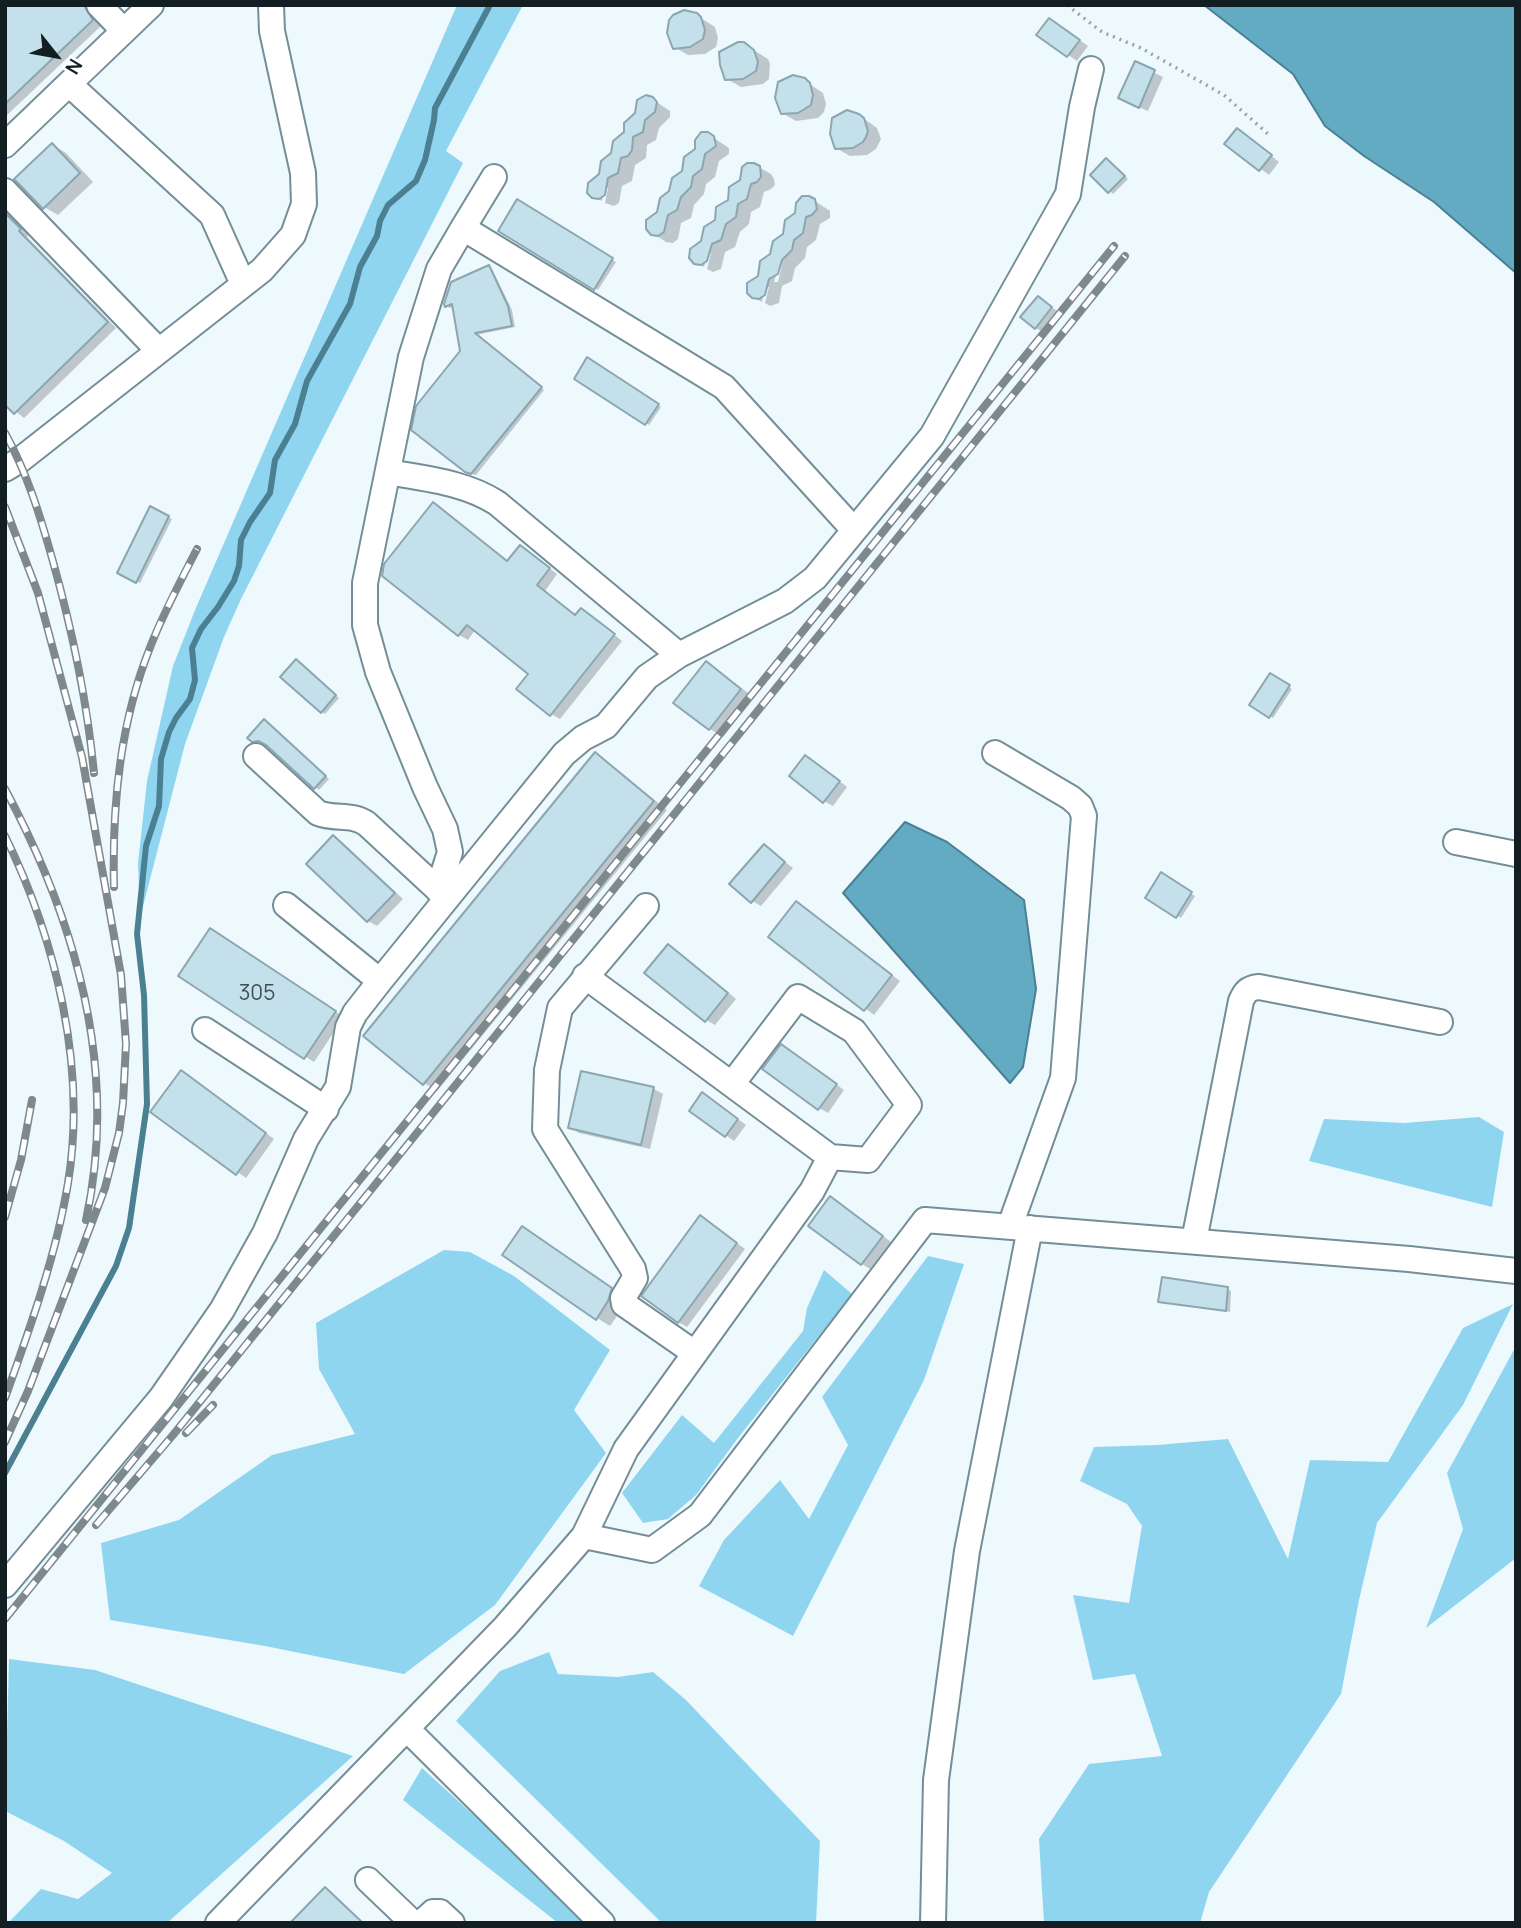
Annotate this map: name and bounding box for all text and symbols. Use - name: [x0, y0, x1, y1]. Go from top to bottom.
- north arrow: [21, 21, 91, 91]
- text: N: [59, 54, 89, 79]
- house number: 305: [239, 981, 275, 1007]

